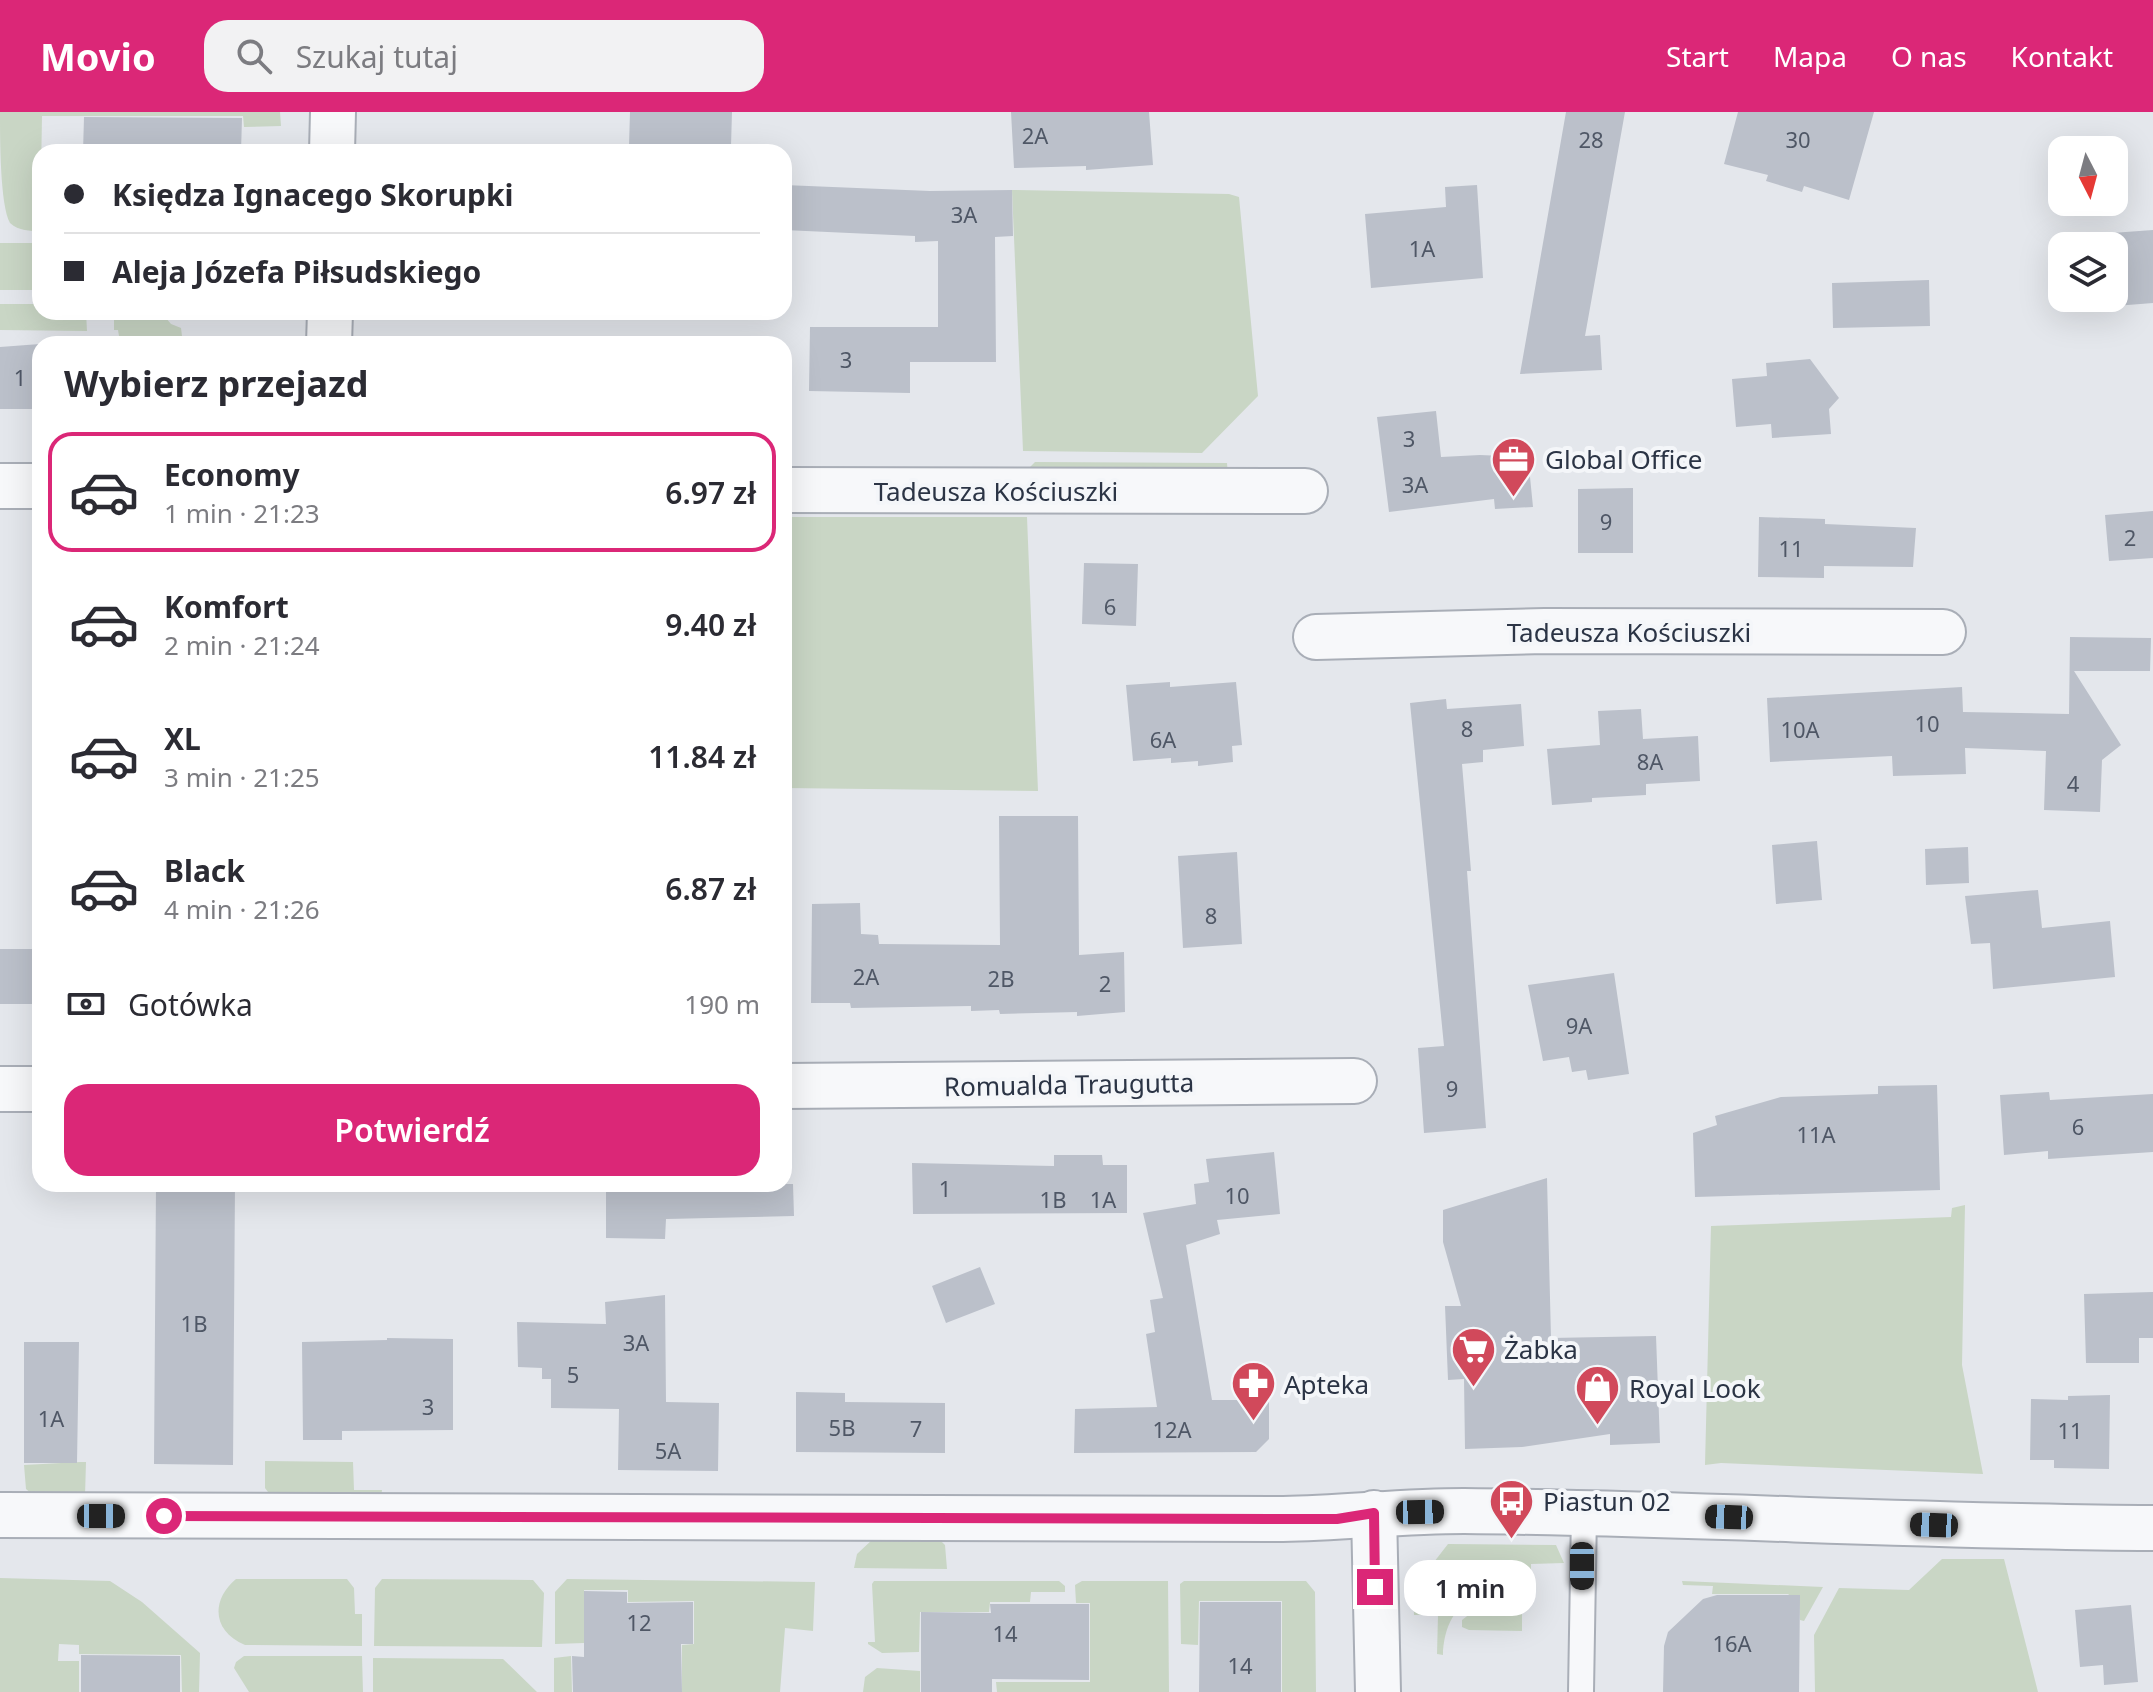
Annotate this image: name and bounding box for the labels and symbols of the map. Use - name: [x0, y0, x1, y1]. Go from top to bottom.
- house number: 2A: [1022, 120, 1049, 150]
- house number: 28: [1578, 124, 1604, 154]
- house number: 30: [1785, 124, 1811, 154]
- north arrow: [2048, 136, 2128, 216]
- house number: 3A: [951, 199, 978, 229]
- house number: 1A: [1409, 233, 1436, 263]
- house number: 3: [840, 344, 852, 374]
- house number: 1: [14, 362, 26, 392]
- house number: 3: [1403, 423, 1415, 453]
- office icon: Global Office: [1490, 435, 1538, 498]
- place label: Global Office: [1545, 441, 1702, 477]
- house number: 3A: [1402, 469, 1429, 499]
- street label: Tadeusza Kościuszki: [874, 473, 1118, 509]
- house number: 9: [1600, 506, 1612, 536]
- house number: 2: [2124, 522, 2136, 552]
- house number: 11: [1778, 533, 1804, 563]
- house number: 6: [1104, 591, 1116, 621]
- street label: Tadeusza Kościuszki: [1507, 614, 1751, 650]
- house number: 10: [1914, 708, 1940, 738]
- house number: 8: [1461, 713, 1473, 743]
- house number: 10A: [1780, 714, 1821, 744]
- house number: 6A: [1150, 724, 1177, 754]
- house number: 8A: [1637, 746, 1664, 776]
- house number: 4: [2067, 768, 2080, 798]
- house number: 8: [1205, 900, 1217, 930]
- house number: 2A: [853, 961, 880, 991]
- house number: 2B: [988, 963, 1014, 993]
- house number: 2: [1099, 968, 1111, 998]
- house number: 9A: [1566, 1010, 1593, 1040]
- street label: Romualda Traugutta: [944, 1064, 1194, 1104]
- house number: 9: [1446, 1073, 1458, 1103]
- house number: 6: [2072, 1111, 2084, 1141]
- house number: 11A: [1796, 1119, 1837, 1149]
- house number: 1: [939, 1173, 951, 1203]
- house number: 10: [1224, 1180, 1250, 1210]
- house number: 1B: [1040, 1184, 1066, 1214]
- house number: 1A: [1090, 1184, 1117, 1214]
- house number: 1B: [181, 1308, 207, 1338]
- supermarket icon: Żabka: [1449, 1325, 1497, 1388]
- house number: 3A: [623, 1327, 650, 1357]
- place label: Żabka: [1504, 1331, 1578, 1367]
- house number: 5: [567, 1359, 579, 1389]
- pharmacy icon: Apteka: [1229, 1360, 1277, 1423]
- shop icon: Royal Look: [1574, 1364, 1622, 1427]
- place label: Apteka: [1284, 1366, 1369, 1402]
- place label: Royal Look: [1629, 1370, 1761, 1406]
- house number: 3: [422, 1391, 434, 1421]
- house number: 1A: [38, 1403, 65, 1433]
- house number: 5B: [829, 1412, 855, 1442]
- house number: 7: [910, 1413, 922, 1443]
- house number: 12A: [1152, 1414, 1193, 1444]
- house number: 11: [2057, 1415, 2083, 1445]
- house number: 5A: [655, 1435, 682, 1465]
- bus stop icon: Piastun 02: [1488, 1477, 1536, 1540]
- place label: Piastun 02: [1543, 1483, 1671, 1519]
- route start: [146, 1498, 182, 1534]
- car: [1396, 1500, 1444, 1524]
- car: [77, 1504, 125, 1528]
- car: [1705, 1504, 1753, 1530]
- car: [1910, 1512, 1958, 1538]
- car: [1570, 1542, 1594, 1590]
- callout: 1 min: [1403, 1559, 1535, 1615]
- route end: [1357, 1569, 1393, 1605]
- house number: 12: [626, 1607, 652, 1637]
- house number: 14: [992, 1618, 1018, 1648]
- house number: 16A: [1712, 1628, 1753, 1658]
- house number: 14: [1227, 1650, 1253, 1680]

